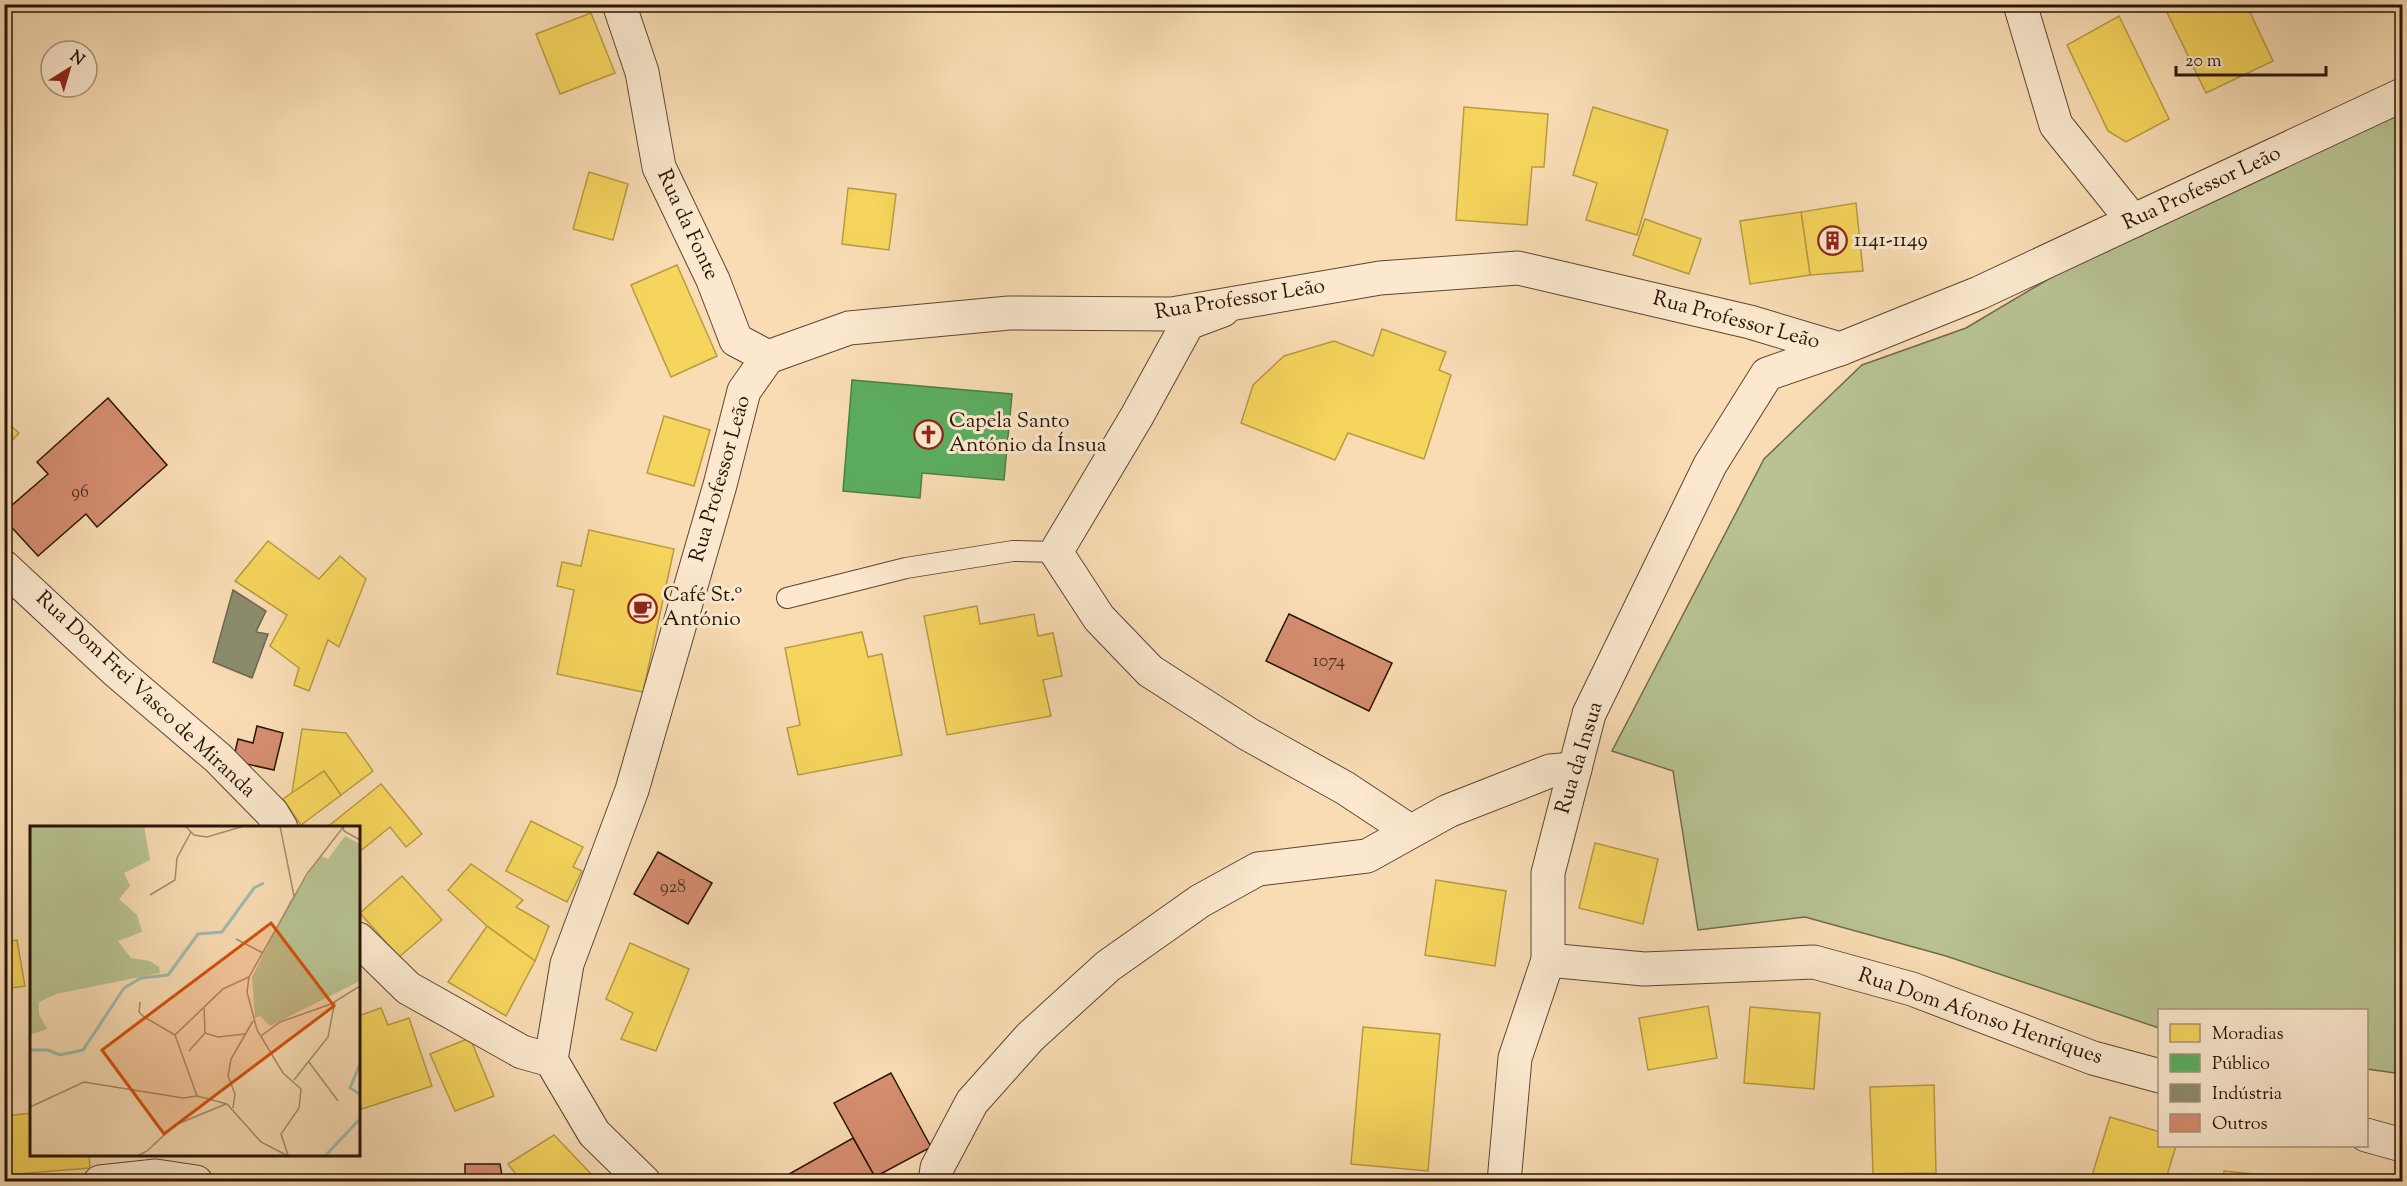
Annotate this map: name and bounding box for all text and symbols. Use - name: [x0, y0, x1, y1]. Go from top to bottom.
- north arrow: [39, 39, 99, 99]
- scale bar: [2176, 39, 2326, 77]
- text: N: [64, 46, 89, 72]
- text: 20 m: [2185, 49, 2222, 75]
- street label: Rua Professor Leão: [2118, 139, 2286, 239]
- street label: Rua da Fonte: [648, 165, 726, 285]
- building icon: 1141-1149: [1817, 225, 1849, 257]
- place label: 1141-1149: [1854, 226, 1928, 256]
- street label: Rua Professor Leão: [1153, 272, 1327, 328]
- street label: Rua Professor Leão: [1649, 284, 1823, 358]
- street label: Rua Professor Leão: [683, 392, 759, 566]
- place label: Capela Santo António da Ínsua: [949, 407, 1107, 461]
- church icon: Capela Santo António da Ínsua: [912, 418, 944, 450]
- house number: 96: [71, 480, 89, 506]
- place label: Café St.º António: [663, 581, 742, 635]
- street label: Rua Dom Frei Vasco de Miranda: [28, 585, 262, 806]
- cafe icon: Café St.º António: [626, 592, 658, 624]
- house number: 1074: [1313, 649, 1345, 675]
- street label: Rua da Insua: [1549, 698, 1611, 818]
- inset map: [30, 826, 360, 1156]
- house number: 928: [660, 875, 686, 901]
- street label: Rua Dom Afonso Henriques: [1854, 961, 2106, 1073]
- legend: [2158, 1009, 2368, 1147]
- text: Moradias: [2212, 1022, 2284, 1048]
- text: Público: [2212, 1052, 2270, 1078]
- text: Indústria: [2212, 1082, 2282, 1108]
- text: Outros: [2212, 1112, 2268, 1138]

